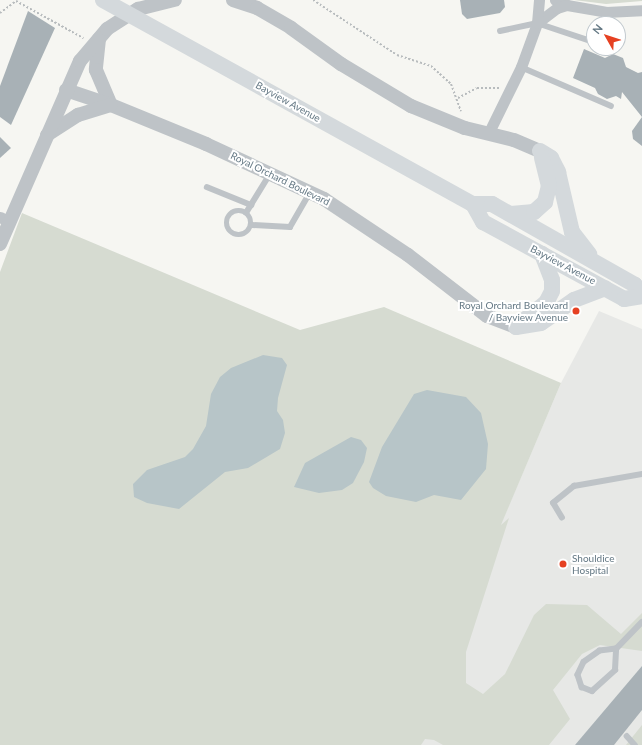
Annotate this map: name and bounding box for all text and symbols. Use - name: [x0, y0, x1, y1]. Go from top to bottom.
- north arrow: [586, 16, 626, 56]
- text: N: [589, 21, 605, 36]
- street label: Bayview Avenue: [253, 79, 323, 125]
- street label: Royal Orchard Boulevard: [228, 150, 332, 208]
- street label: Bayview Avenue: [528, 243, 598, 287]
- place label: Royal Orchard Boulevard / Bayview Avenue: [459, 299, 568, 322]
- marker: Royal Orchard Boulevard / Bayview Avenue: [571, 306, 581, 316]
- place label: Shouldice Hospital: [572, 552, 614, 576]
- marker: Shouldice Hospital: [557, 558, 569, 570]

